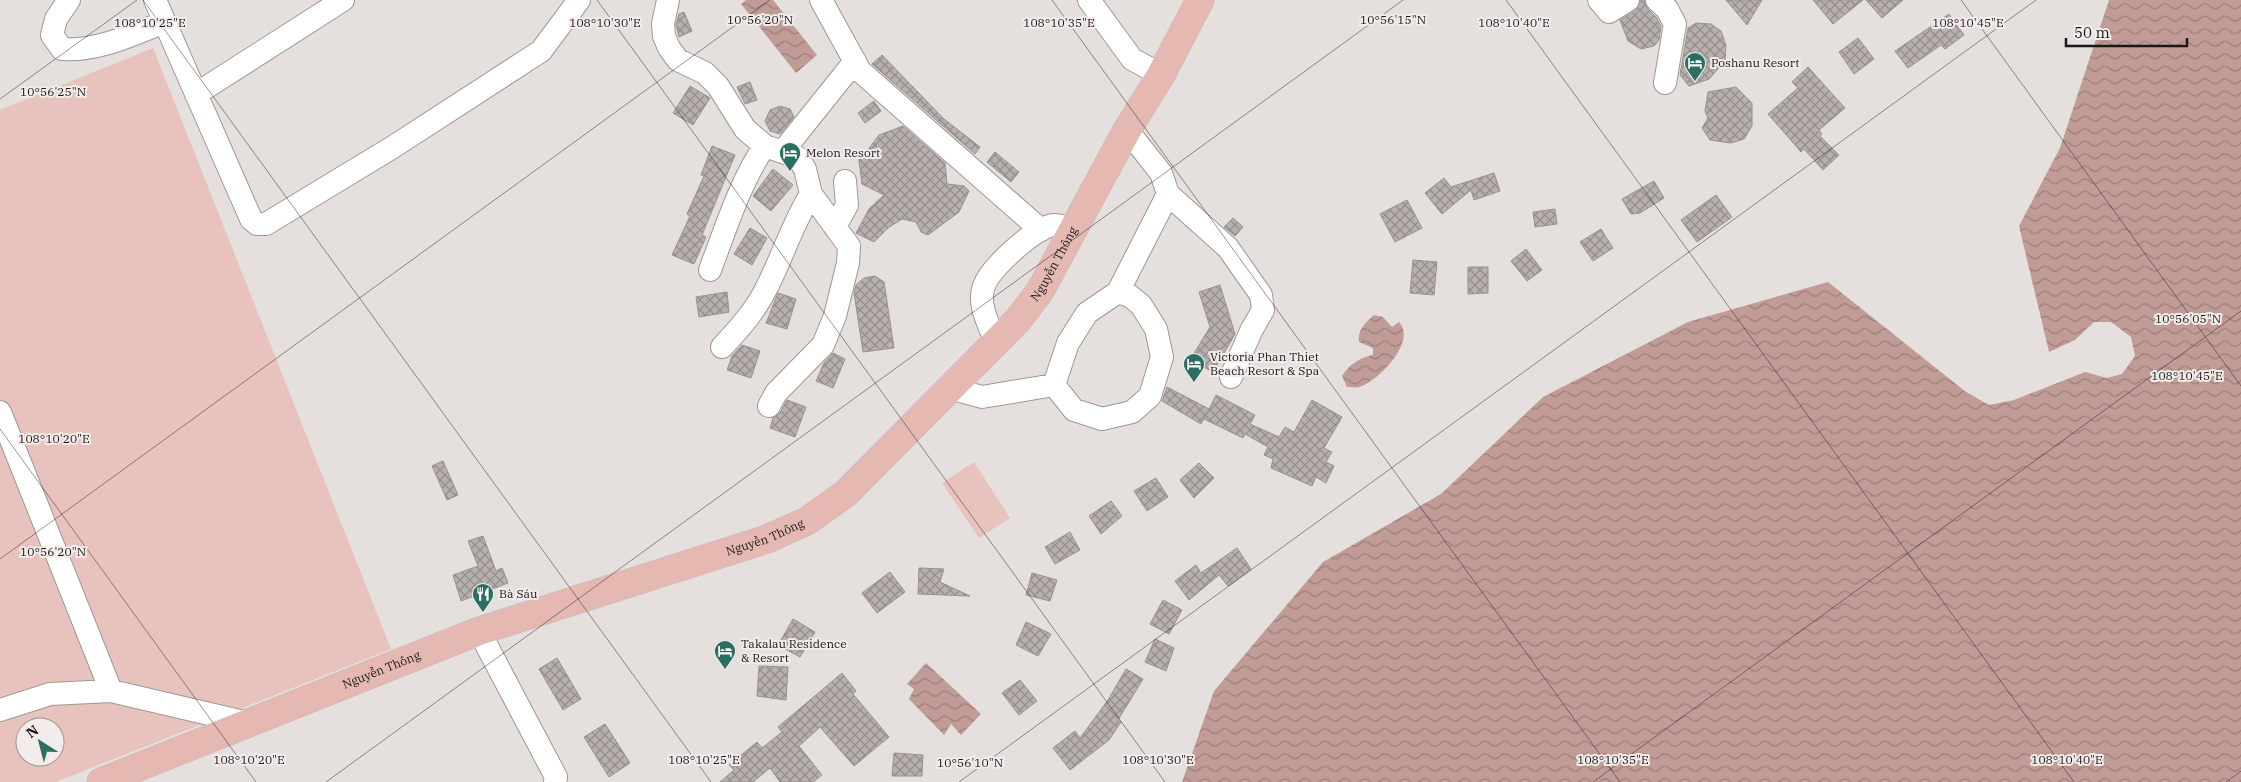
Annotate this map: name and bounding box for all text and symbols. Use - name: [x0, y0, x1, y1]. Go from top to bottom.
- text: 10°56'20"N: [727, 12, 793, 27]
- text: 10°56'15"N: [1360, 12, 1426, 27]
- text: 108°10'25"E: [114, 15, 186, 30]
- text: 108°10'30"E: [569, 15, 641, 30]
- text: 108°10'35"E: [1023, 15, 1095, 30]
- text: 108°10'40"E: [1478, 15, 1550, 30]
- text: 108°10'45"E: [1932, 15, 2004, 30]
- scale bar: [2066, 15, 2187, 47]
- text: 50 m: [2074, 23, 2110, 42]
- hotel icon: Poshanu Resort: [1683, 51, 1707, 82]
- place label: Poshanu Resort: [1711, 55, 1799, 70]
- text: 10°56'25"N: [20, 84, 86, 99]
- hotel icon: Melon Resort: [778, 141, 802, 172]
- place label: Melon Resort: [806, 145, 880, 160]
- street label: Nguyễn Thông: [1027, 224, 1080, 304]
- text: 10°56'05"N: [2155, 311, 2221, 326]
- place label: Victoria Phan Thiet Beach Resort & Spa: [1210, 349, 1320, 378]
- hotel icon: Victoria Phan Thiet Beach Resort & Spa: [1182, 352, 1206, 383]
- text: 108°10'45"E: [2151, 368, 2223, 383]
- text: 108°10'20"E: [18, 431, 90, 446]
- street label: Nguyễn Thông: [724, 515, 807, 559]
- text: 10°56'20"N: [20, 544, 86, 559]
- restaurant icon: Bà Sáu: [471, 582, 495, 613]
- place label: Bà Sáu: [499, 586, 538, 601]
- place label: Takalau Residence & Resort: [741, 636, 847, 665]
- hotel icon: Takalau Residence & Resort: [713, 639, 737, 670]
- street label: Nguyễn Thông: [340, 647, 423, 692]
- north arrow: [15, 717, 65, 767]
- text: N: [23, 721, 42, 742]
- text: 108°10'20"E: [213, 752, 285, 767]
- text: 108°10'25"E: [668, 752, 740, 767]
- text: 108°10'30"E: [1122, 752, 1194, 767]
- text: 108°10'35"E: [1577, 752, 1649, 767]
- text: 108°10'40"E: [2031, 752, 2103, 767]
- text: 10°56'10"N: [937, 755, 1003, 770]

